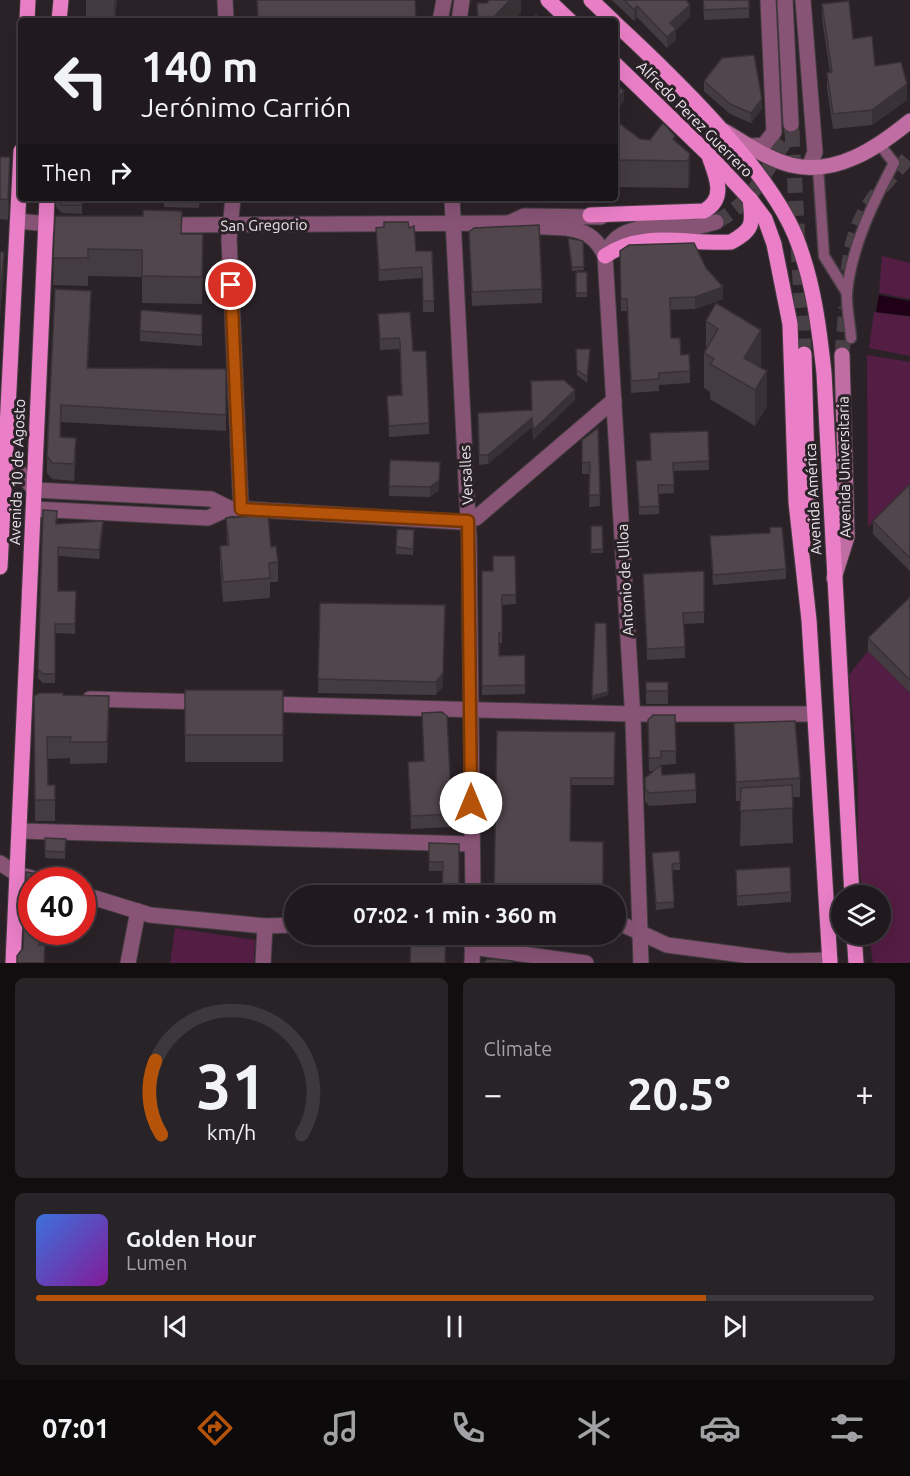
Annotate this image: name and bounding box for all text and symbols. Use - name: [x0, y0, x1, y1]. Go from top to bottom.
- icon: left: [42, 42, 120, 120]
- text: 140 m: [141, 43, 258, 90]
- street label: Alfredo Perez Guerrero: [634, 58, 756, 180]
- text: Jerónimo Carrión: [141, 92, 351, 122]
- icon: right: [104, 156, 137, 189]
- text: Then: [42, 160, 92, 185]
- street label: San Gregorio: [220, 216, 308, 234]
- pin: [205, 259, 256, 310]
- icon: arrive: [214, 268, 247, 301]
- street label: Avenida Universitaria: [834, 396, 854, 538]
- street label: Avenida 10 de Agosto: [6, 399, 28, 545]
- street label: Avenida América: [802, 443, 824, 555]
- street label: Versalles: [456, 445, 476, 505]
- street label: Antonio de Ulloa: [614, 523, 636, 637]
- position arrow: [439, 771, 503, 835]
- speed limit sign: 40: [18, 867, 96, 945]
- map controls: [831, 885, 891, 945]
- button: layers: [831, 885, 891, 945]
- text: 07:02 · 1 min · 360 m: [353, 902, 557, 927]
- text: Climate: [484, 1037, 552, 1060]
- text: 31: [196, 1051, 266, 1121]
- text: 20.5°: [627, 1068, 730, 1119]
- text: −: [484, 1075, 502, 1112]
- text: +: [855, 1075, 874, 1112]
- text: km/h: [206, 1120, 256, 1144]
- text: Golden Hour: [126, 1226, 256, 1251]
- text: Lumen: [126, 1251, 187, 1274]
- icon: previous: [159, 1310, 192, 1343]
- icon: pause: [438, 1310, 471, 1343]
- icon: next: [718, 1310, 751, 1343]
- icon: directions: [194, 1407, 236, 1449]
- icon: music: [320, 1407, 362, 1449]
- icon: phone: [447, 1407, 489, 1449]
- icon: climate: [573, 1407, 615, 1449]
- icon: car: [699, 1407, 741, 1449]
- icon: filters: [826, 1407, 868, 1449]
- text: 07:01: [42, 1413, 110, 1443]

